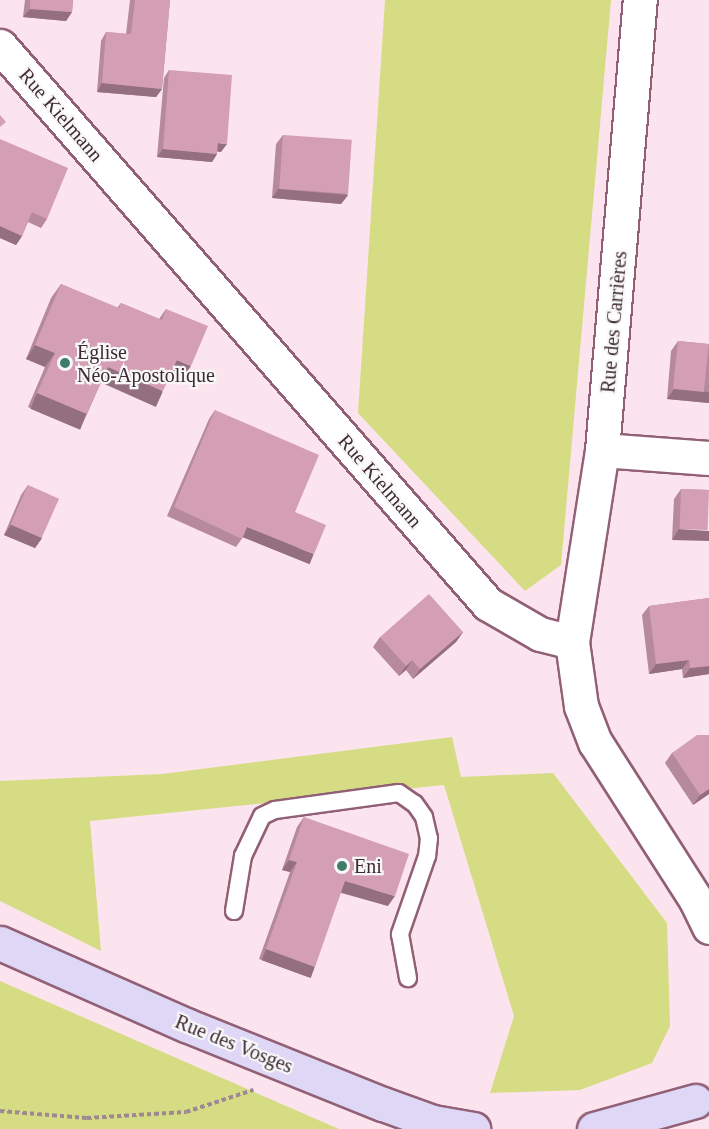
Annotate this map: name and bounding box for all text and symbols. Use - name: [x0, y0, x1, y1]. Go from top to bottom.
- street label: Rue Kielmann: [14, 63, 108, 167]
- street label: Rue des Carrières: [596, 250, 632, 394]
- place label: Église Néo-Apostolique: [77, 340, 215, 387]
- marker: Église Néo-Apostolique: [58, 356, 72, 370]
- street label: Rue Kielmann: [333, 429, 427, 533]
- place label: Eni: [354, 854, 382, 878]
- marker: Eni: [335, 859, 349, 873]
- street label: Rue des Vosges: [171, 1009, 297, 1079]

